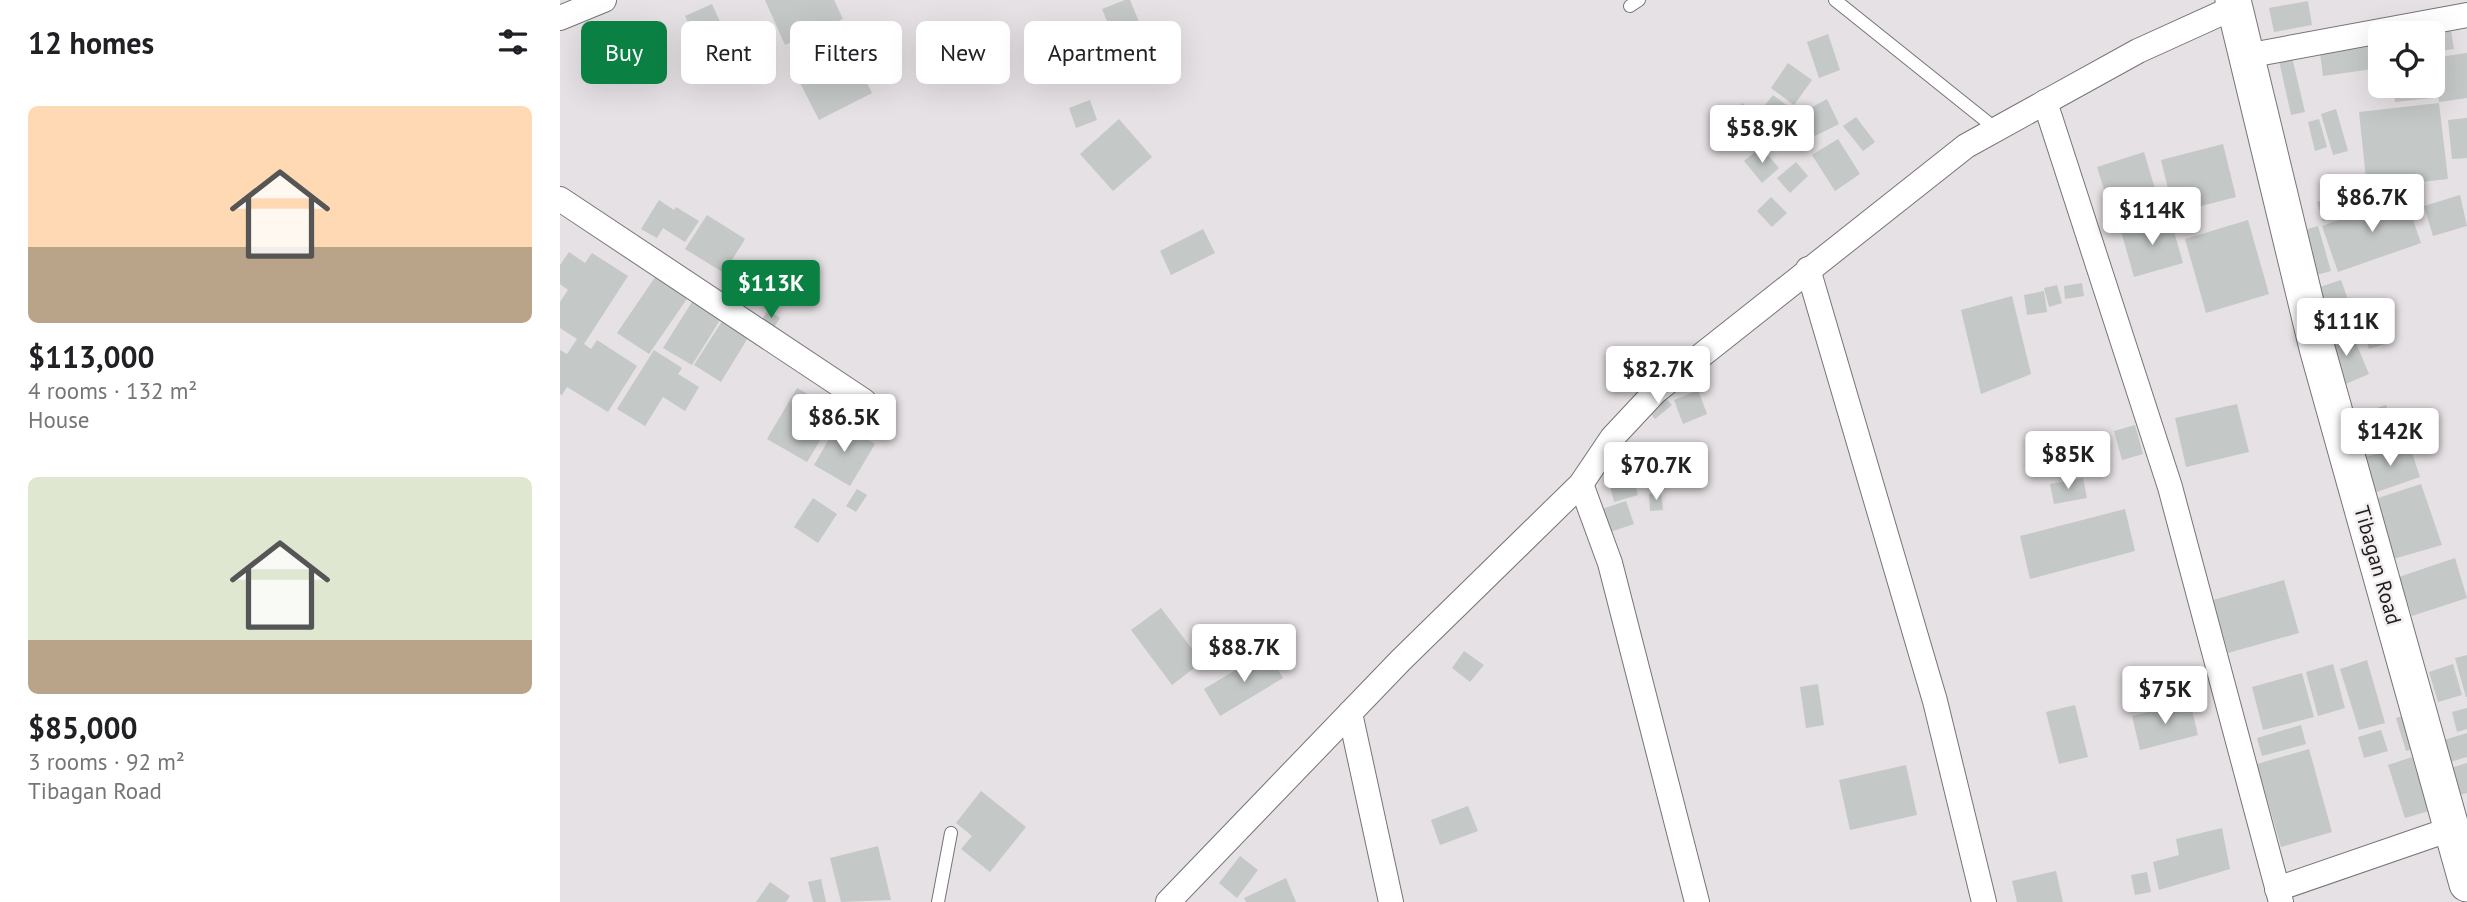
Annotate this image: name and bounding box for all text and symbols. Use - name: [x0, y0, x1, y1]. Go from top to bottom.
- chip: Buy: [581, 21, 667, 84]
- chip: Rent: [681, 21, 776, 84]
- chip: Filters: [790, 21, 902, 84]
- chip: New: [916, 21, 1010, 84]
- chip: Apartment: [1024, 21, 1181, 84]
- map controls: [2368, 21, 2445, 98]
- button: locate: [2368, 21, 2445, 98]
- text: 12 homes: [28, 23, 154, 62]
- icon: filters: [494, 23, 532, 61]
- pin: $58.9K: [1705, 106, 1819, 165]
- text: $58.9K: [1726, 113, 1798, 142]
- icon: home: [217, 151, 343, 277]
- pin: $86.7K: [2315, 174, 2429, 234]
- text: $86.7K: [2336, 182, 2408, 211]
- pin: $114K: [2103, 188, 2201, 247]
- text: $114K: [2119, 195, 2185, 224]
- pin: $113K: [722, 260, 820, 320]
- text: $113K: [738, 268, 804, 297]
- pin: $111K: [2297, 298, 2395, 358]
- text: $111K: [2313, 306, 2379, 335]
- text: $113,000: [28, 337, 155, 376]
- pin: $82.7K: [1601, 346, 1715, 406]
- text: $82.7K: [1622, 354, 1694, 383]
- text: 4 rooms · 132 m²: [28, 376, 197, 405]
- pin: $86.5K: [787, 394, 901, 454]
- text: $86.5K: [808, 402, 880, 431]
- text: House: [28, 405, 90, 434]
- pin: $142K: [2341, 408, 2439, 468]
- text: $142K: [2357, 416, 2423, 445]
- pin: $85K: [2027, 432, 2109, 491]
- text: $85K: [2041, 439, 2095, 468]
- pin: $70.7K: [1599, 442, 1713, 502]
- text: $70.7K: [1620, 450, 1692, 479]
- street label: Tibagan Road: [2348, 502, 2408, 628]
- icon: home: [217, 522, 343, 648]
- pin: $88.7K: [1187, 624, 1301, 684]
- text: $88.7K: [1208, 632, 1280, 661]
- pin: $75K: [2124, 666, 2206, 726]
- text: $75K: [2138, 674, 2192, 703]
- text: $85,000: [28, 708, 138, 747]
- text: 3 rooms · 92 m²: [28, 747, 185, 776]
- text: Tibagan Road: [28, 776, 162, 805]

